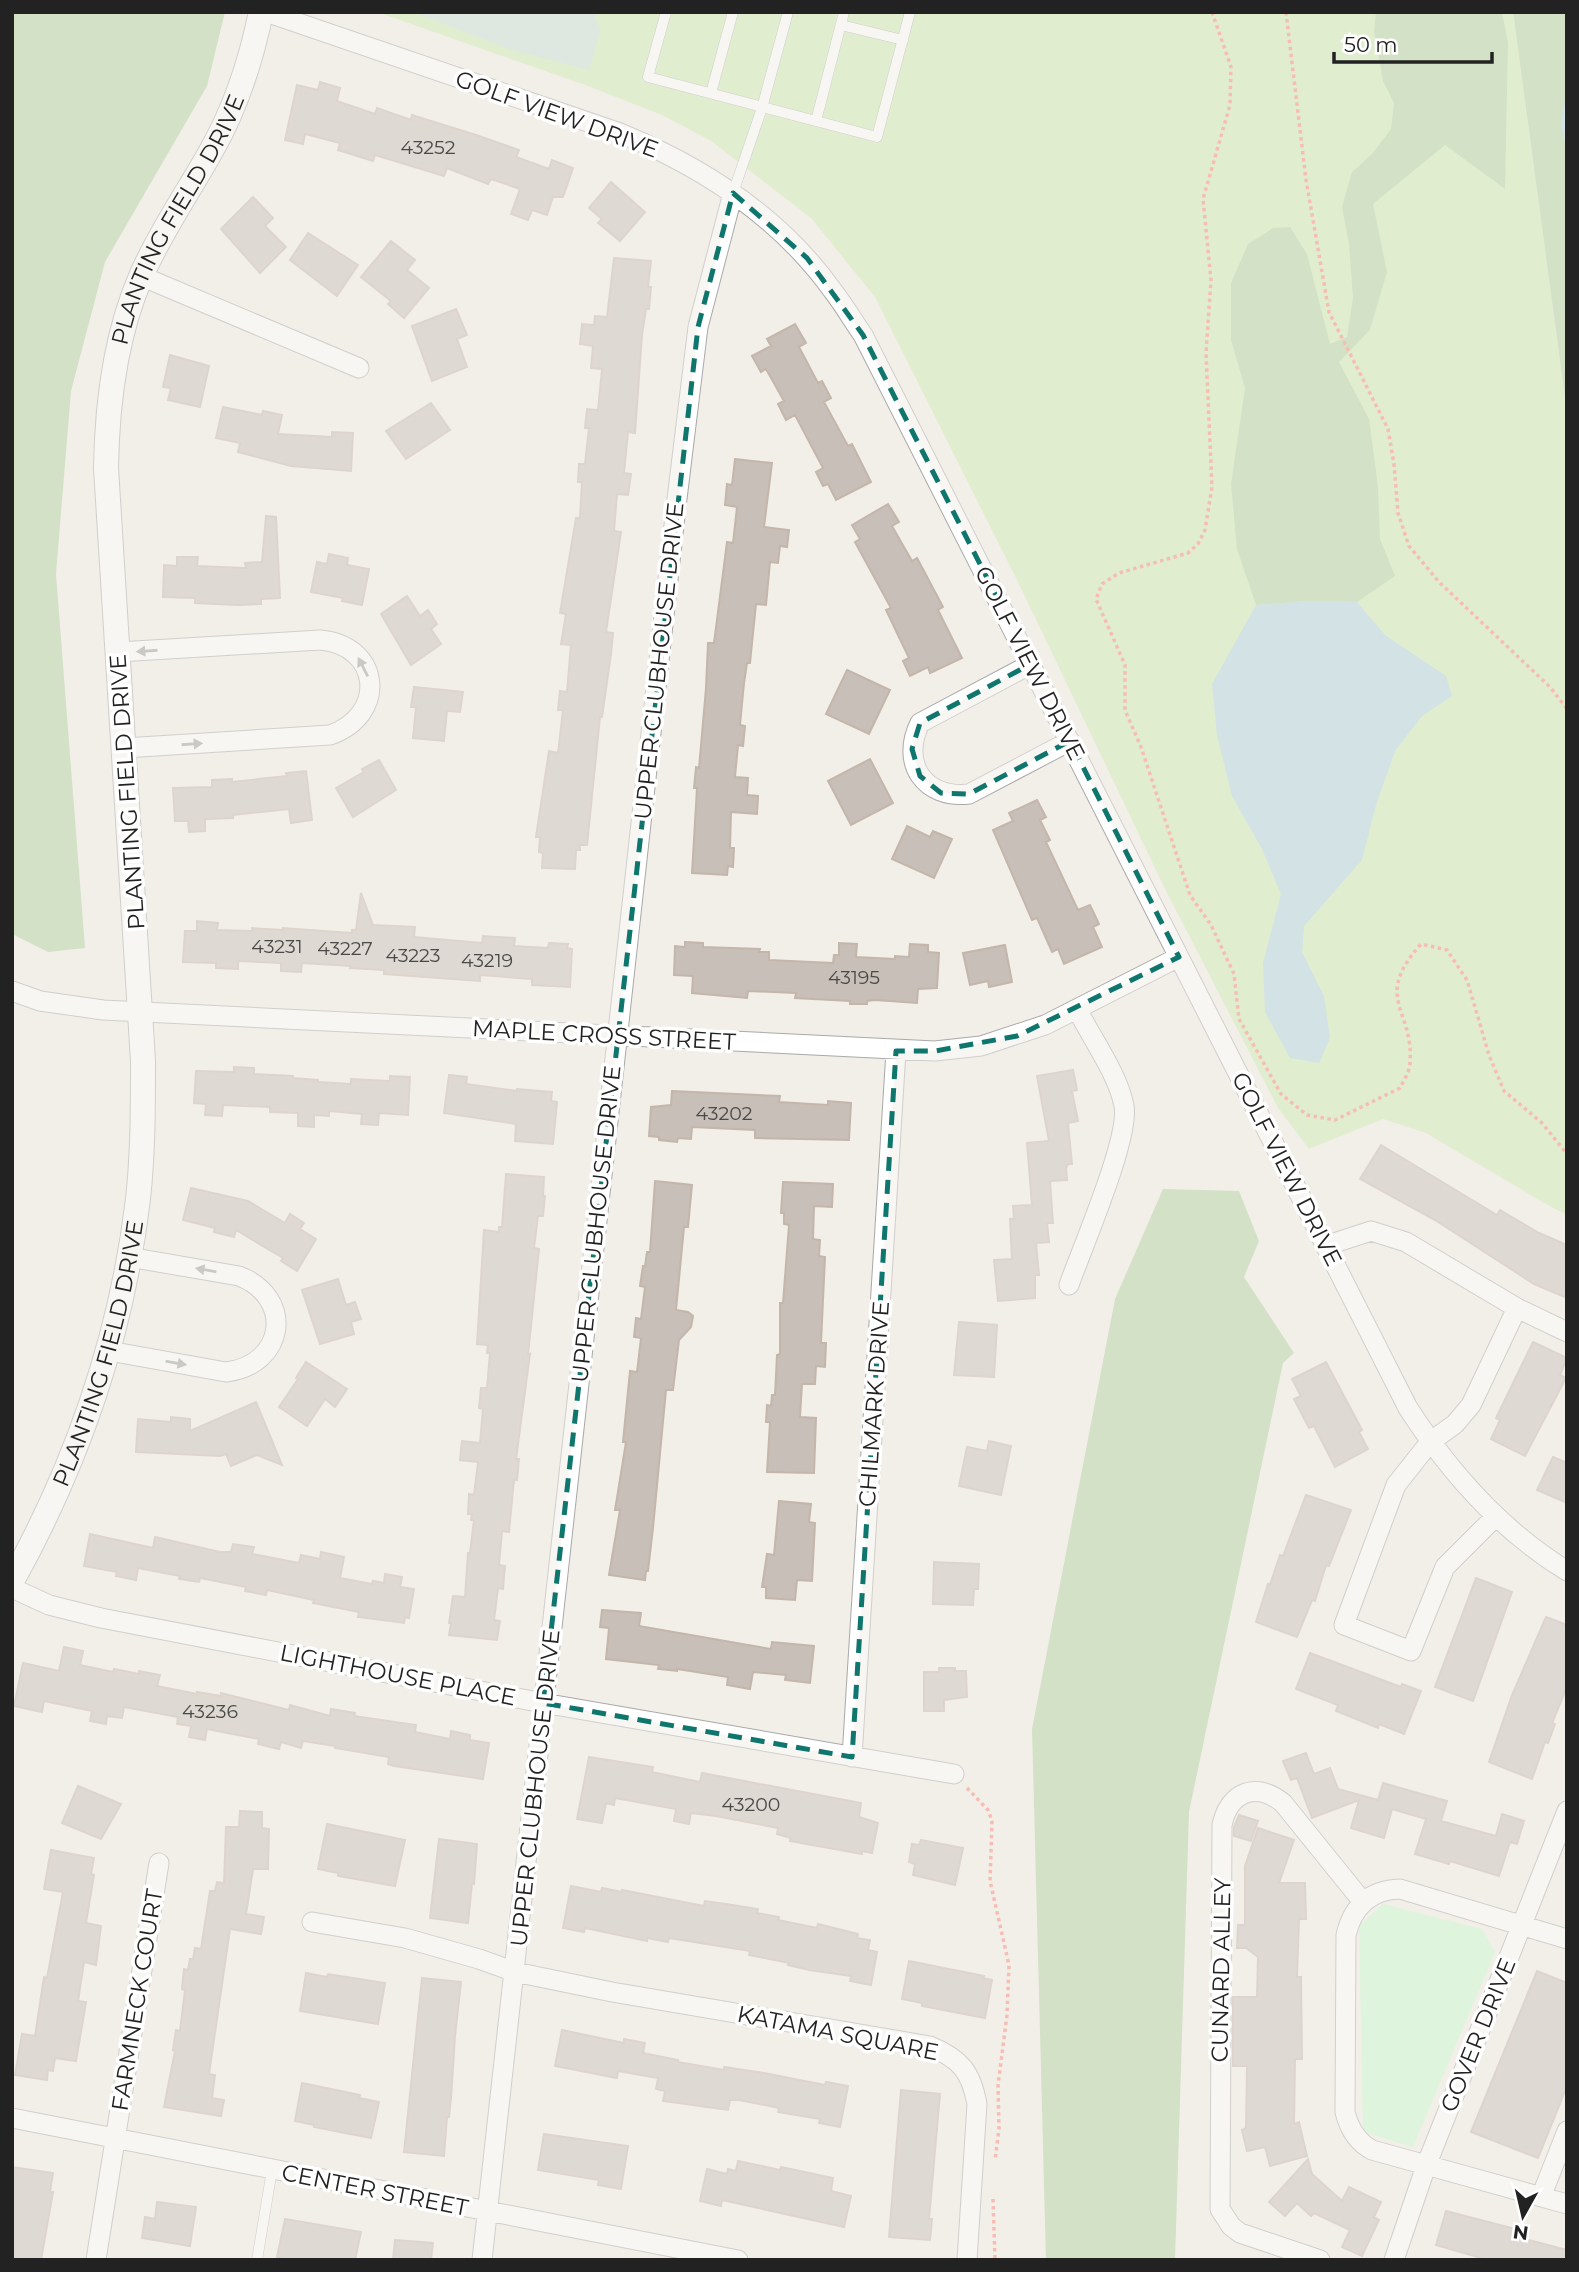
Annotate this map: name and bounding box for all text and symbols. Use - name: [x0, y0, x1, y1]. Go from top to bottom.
- scale bar: [1334, 21, 1492, 65]
- text: 50 m: [1344, 32, 1398, 57]
- street label: GOLF VIEW DRIVE: [452, 64, 662, 164]
- street label: PLANTING FIELD DRIVE: [105, 90, 250, 348]
- house number: 43252: [400, 136, 456, 159]
- street label: UPPER CLUBHOUSE DRIVE: [628, 501, 690, 821]
- street label: GOLF VIEW DRIVE: [969, 561, 1091, 765]
- one-way arrow: [136, 645, 158, 656]
- street label: PLANTING FIELD DRIVE: [103, 653, 151, 931]
- one-way arrow: [357, 656, 369, 676]
- one-way arrow: [181, 738, 203, 749]
- house number: 43231: [251, 935, 303, 958]
- house number: 43227: [317, 937, 373, 960]
- house number: 43223: [385, 944, 441, 967]
- house number: 43219: [461, 949, 513, 972]
- house number: 43195: [828, 966, 880, 989]
- street label: MAPLE CROSS STREET: [471, 1014, 737, 1056]
- street label: UPPER CLUBHOUSE DRIVE: [565, 1064, 627, 1384]
- street label: GOLF VIEW DRIVE: [1226, 1067, 1348, 1271]
- house number: 43202: [695, 1102, 753, 1125]
- street label: PLANTING FIELD DRIVE: [47, 1218, 149, 1491]
- one-way arrow: [195, 1265, 217, 1276]
- street label: CHILMARK DRIVE: [853, 1300, 895, 1508]
- one-way arrow: [165, 1358, 187, 1369]
- street label: UPPER CLUBHOUSE DRIVE: [504, 1628, 566, 1948]
- street label: LIGHTHOUSE PLACE: [278, 1638, 518, 1712]
- house number: 43236: [182, 1700, 238, 1723]
- house number: 43200: [722, 1793, 780, 1816]
- street label: CUNARD ALLEY: [1205, 1877, 1237, 2063]
- street label: FARMNECK COURT: [106, 1886, 168, 2113]
- street label: GOVER DRIVE: [1434, 1954, 1522, 2116]
- street label: KATAMA SQUARE: [735, 2000, 941, 2066]
- street label: CENTER STREET: [279, 2158, 471, 2222]
- north arrow: [1488, 2181, 1558, 2251]
- text: N: [1511, 2220, 1530, 2245]

